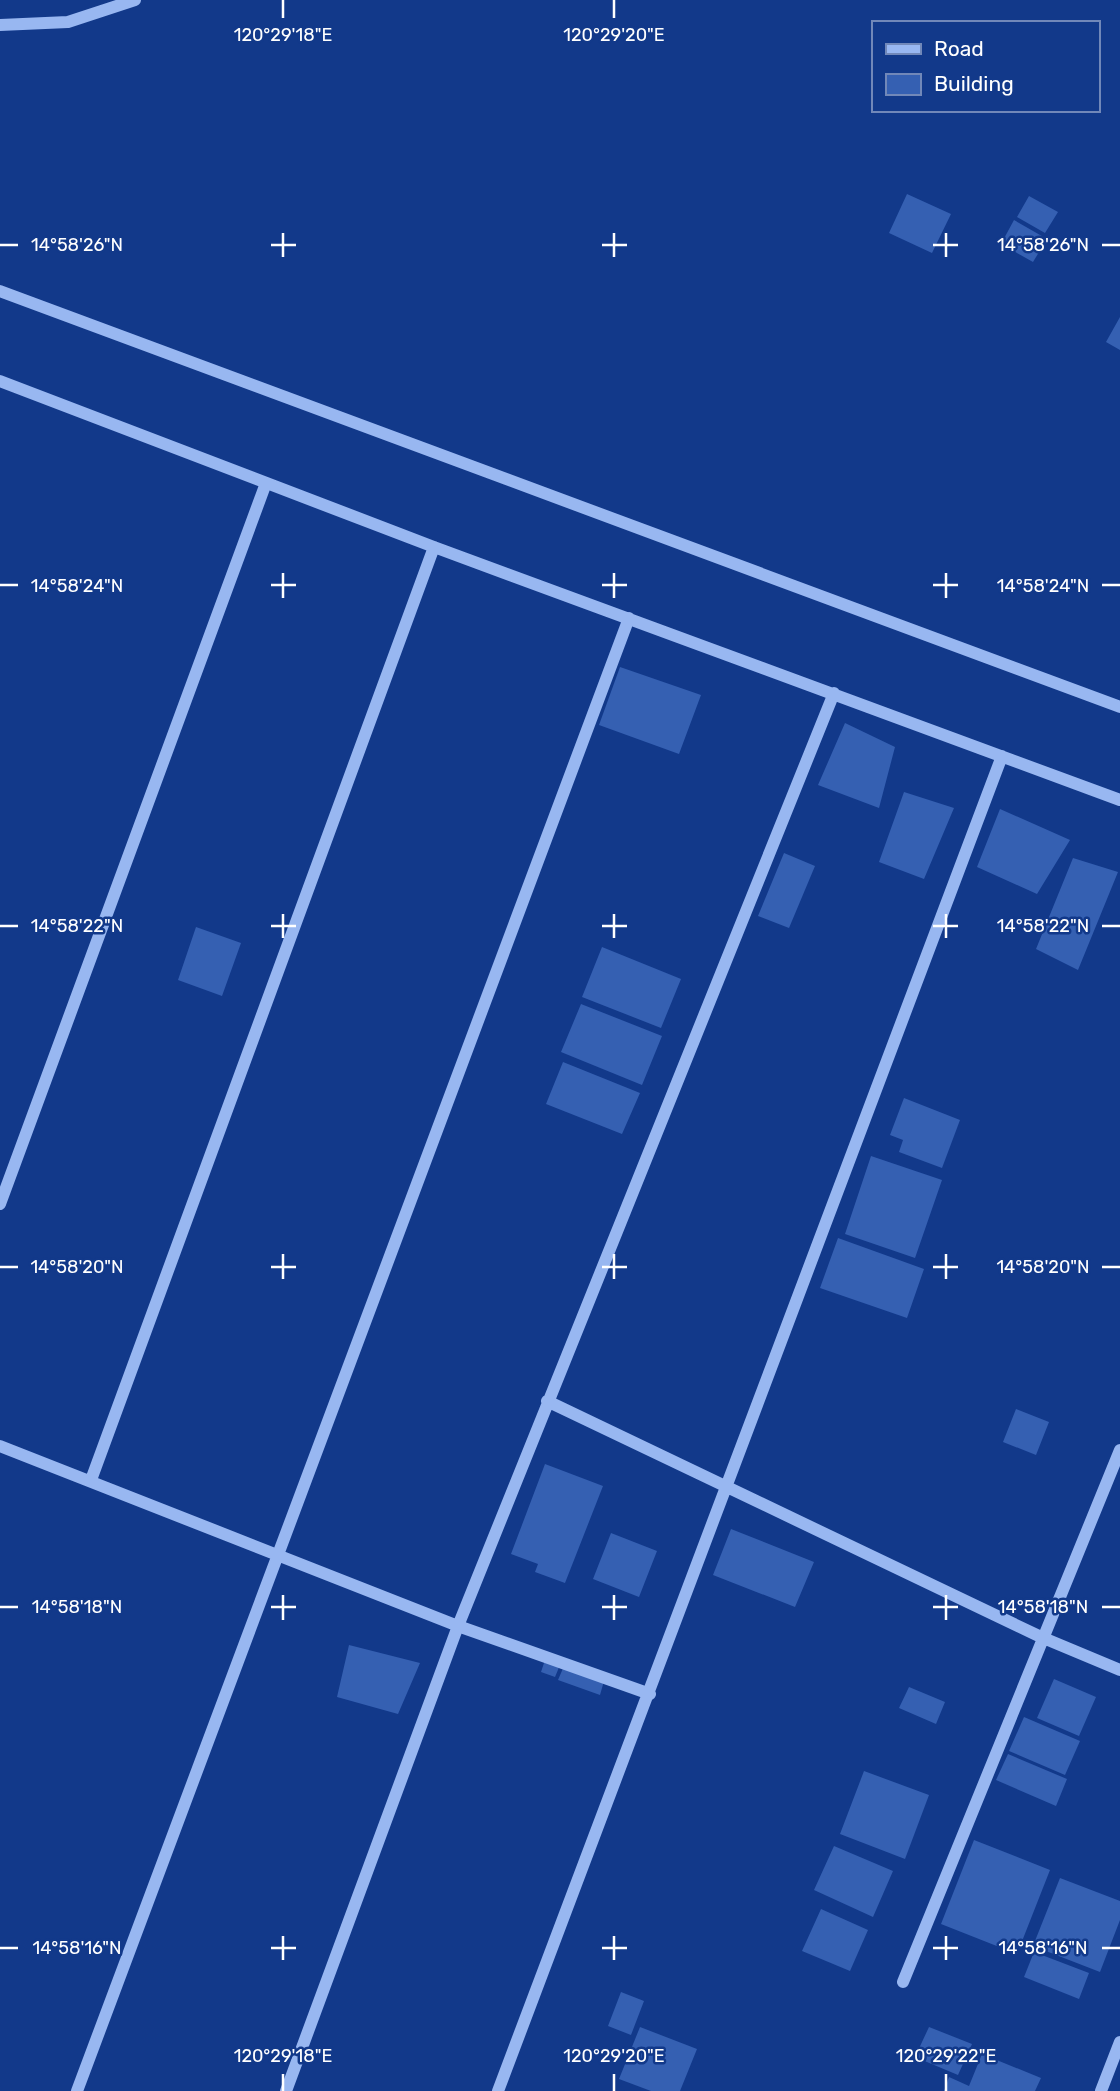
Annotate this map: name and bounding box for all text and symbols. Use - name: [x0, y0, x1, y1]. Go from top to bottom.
- legend: [872, 21, 1099, 112]
- text: 120°29'18"E: [234, 24, 332, 46]
- text: 120°29'20"E: [563, 24, 665, 46]
- text: Road: [934, 36, 984, 61]
- text: Building: [934, 71, 1014, 96]
- text: 14°58'26"N: [31, 234, 123, 256]
- text: 14°58'26"N: [997, 234, 1089, 256]
- text: 14°58'24"N: [31, 575, 123, 597]
- text: 14°58'24"N: [997, 575, 1089, 597]
- text: 14°58'22"N: [31, 915, 123, 937]
- text: 14°58'22"N: [997, 915, 1089, 937]
- text: 14°58'20"N: [30, 1256, 124, 1278]
- text: 14°58'20"N: [996, 1256, 1090, 1278]
- text: 14°58'18"N: [32, 1596, 122, 1618]
- text: 14°58'18"N: [998, 1596, 1088, 1618]
- text: 14°58'16"N: [32, 1937, 122, 1959]
- text: 14°58'16"N: [998, 1937, 1088, 1959]
- text: 120°29'18"E: [234, 2045, 332, 2067]
- text: 120°29'20"E: [563, 2045, 665, 2067]
- text: 120°29'22"E: [896, 2045, 996, 2067]

